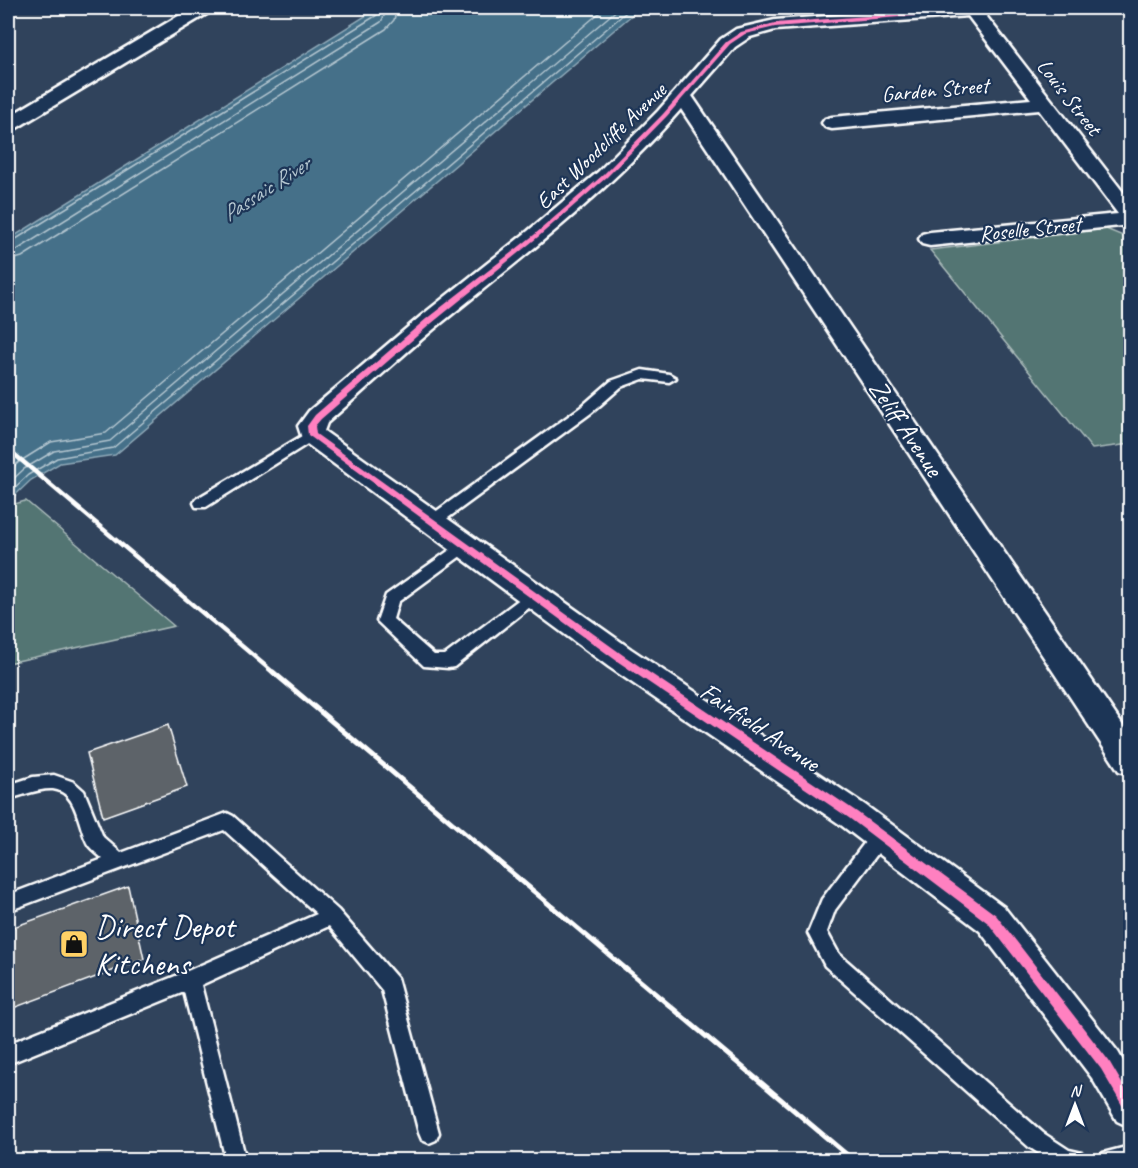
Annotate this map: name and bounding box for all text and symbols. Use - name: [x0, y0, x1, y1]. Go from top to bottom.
- street label: Louis Street: [1030, 53, 1109, 143]
- street label: Garden Street: [880, 71, 992, 109]
- street label: East Woodcliffe Avenue: [530, 75, 674, 215]
- water label: Passaic River: [217, 149, 318, 228]
- street label: Roselle Street: [978, 209, 1085, 248]
- street label: Zeliff Avenue: [862, 373, 951, 484]
- street label: Fairfield Avenue: [694, 675, 828, 780]
- place label: Direct Depot Kitchens: [95, 906, 238, 984]
- shop icon: Direct Depot Kitchens: [58, 928, 90, 960]
- north arrow: [1045, 1075, 1105, 1135]
- text: N: [1070, 1081, 1083, 1101]

